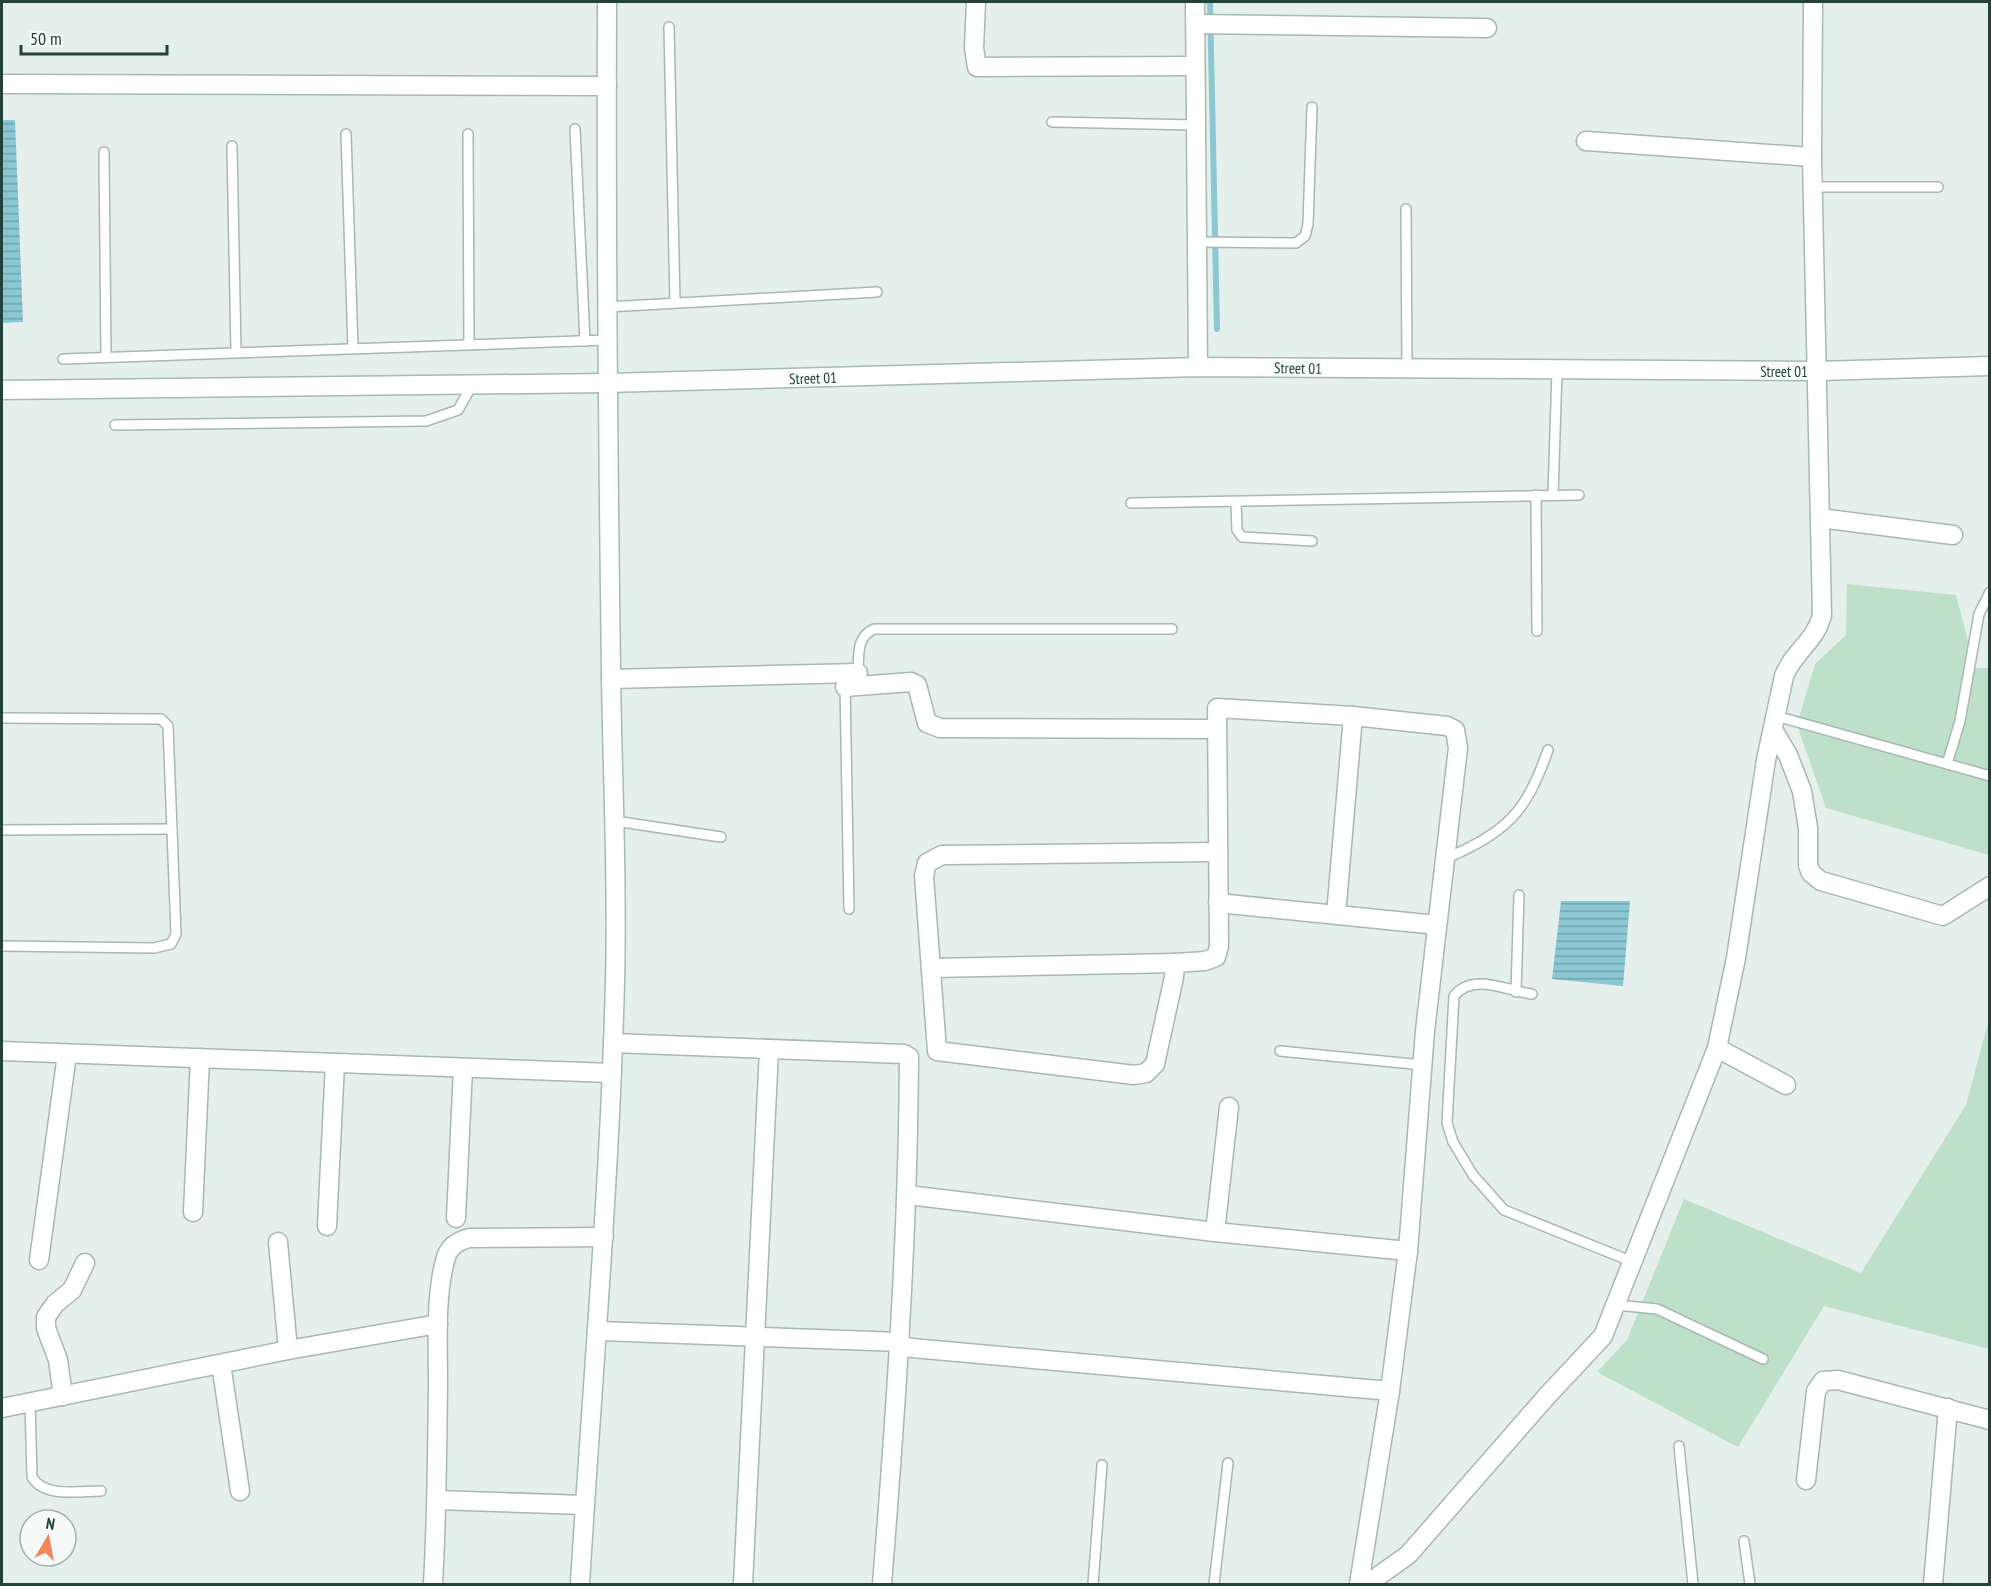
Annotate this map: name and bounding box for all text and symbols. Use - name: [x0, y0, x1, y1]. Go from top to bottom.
- scale bar: [21, 18, 166, 56]
- text: 50 m: [30, 27, 62, 50]
- street label: Street 01: [1274, 358, 1322, 378]
- street label: Street 01: [1760, 362, 1808, 381]
- street label: Street 01: [789, 368, 837, 388]
- north arrow: [18, 1508, 78, 1568]
- text: N: [45, 1513, 57, 1534]

